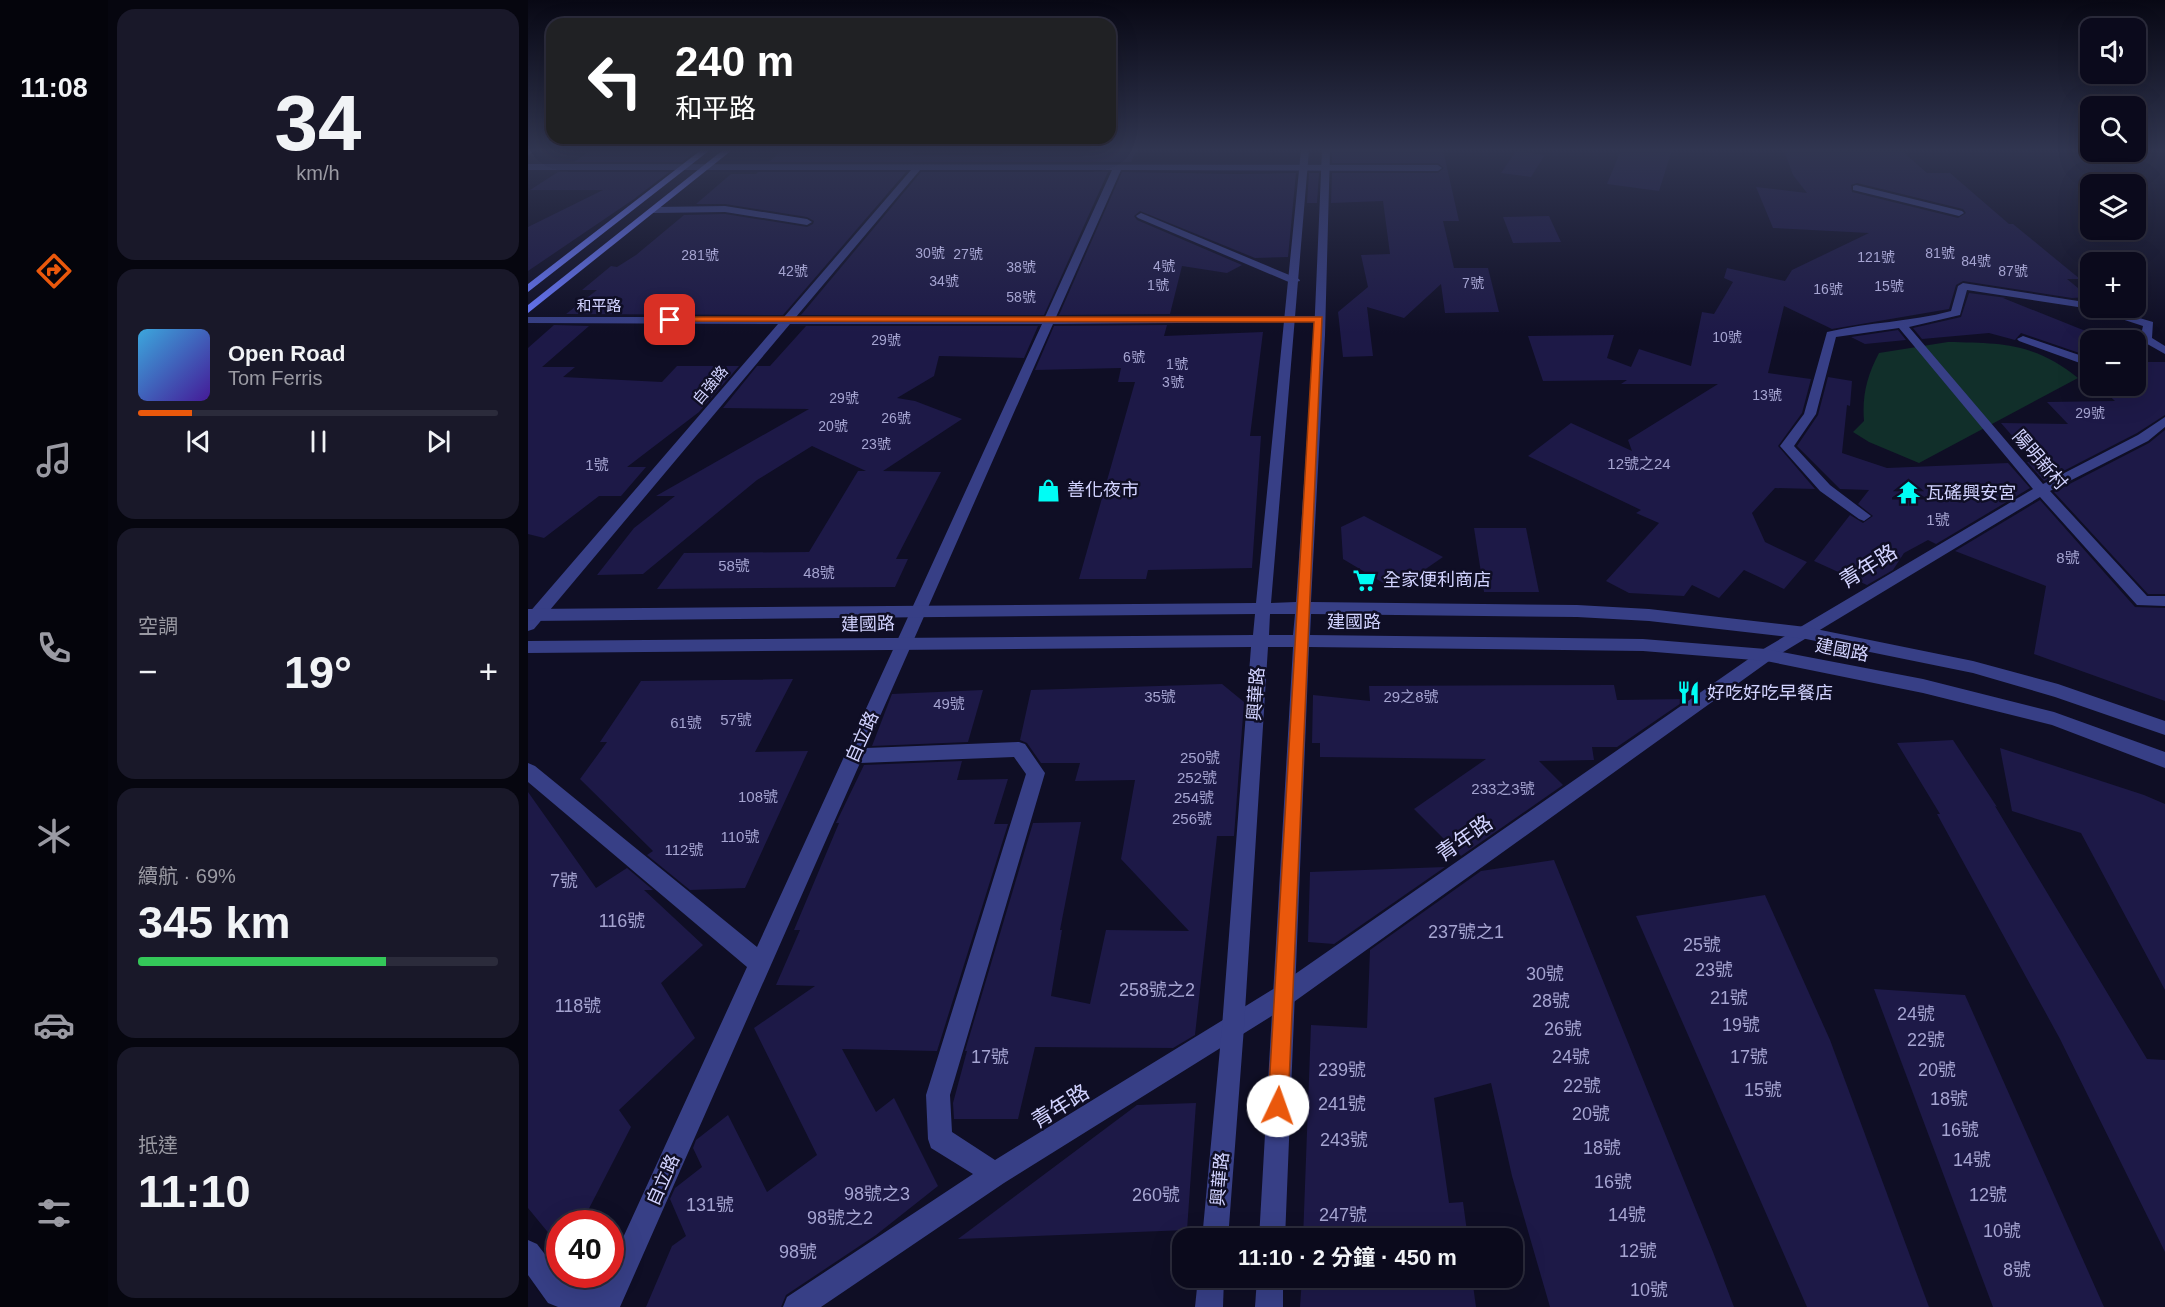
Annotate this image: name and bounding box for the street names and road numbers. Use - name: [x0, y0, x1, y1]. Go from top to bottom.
- street label: 和平路: [576, 297, 622, 314]
- street label: 自強路: [689, 362, 731, 408]
- street label: 陽明新村: [2009, 426, 2071, 494]
- street label: 青年路: [1835, 540, 1901, 592]
- street label: 建國路: [1327, 612, 1381, 632]
- street label: 建國路: [841, 614, 895, 634]
- street label: 建國路: [1814, 635, 1870, 665]
- street label: 興華路: [1244, 666, 1268, 722]
- street label: 自立路: [842, 708, 882, 766]
- street label: 青年路: [1432, 811, 1496, 865]
- street label: 青年路: [1027, 1080, 1093, 1132]
- street label: 自立路: [643, 1151, 683, 1209]
- street label: 興華路: [1208, 1151, 1232, 1207]

